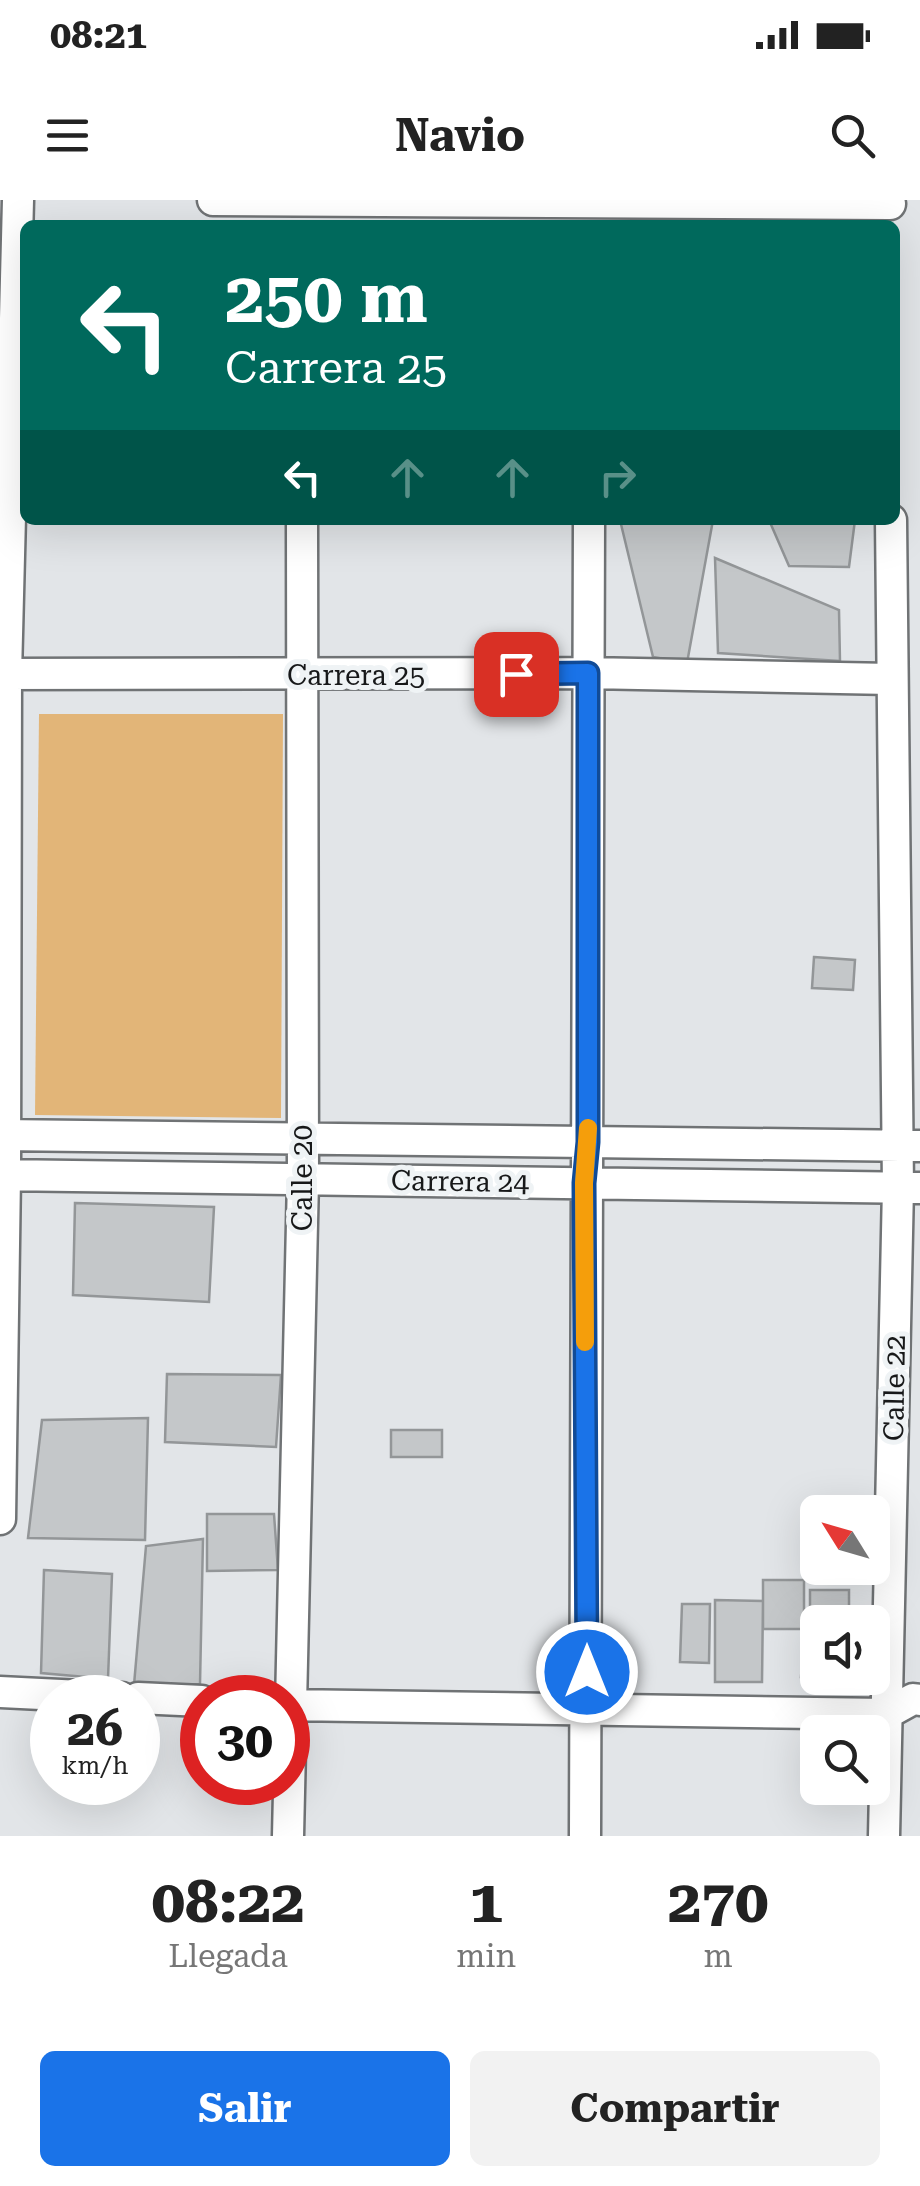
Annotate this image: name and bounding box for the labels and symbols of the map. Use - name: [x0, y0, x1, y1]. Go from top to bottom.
- pin: [474, 632, 559, 717]
- street label: Carrera 25: [287, 659, 425, 692]
- street label: Calle 20: [286, 1125, 319, 1231]
- street label: Carrera 24: [391, 1164, 530, 1199]
- street label: Calle 22: [877, 1335, 912, 1441]
- north arrow: [800, 1495, 890, 1585]
- position arrow: [535, 1620, 639, 1724]
- speed limit sign: 30: [180, 1675, 310, 1805]

